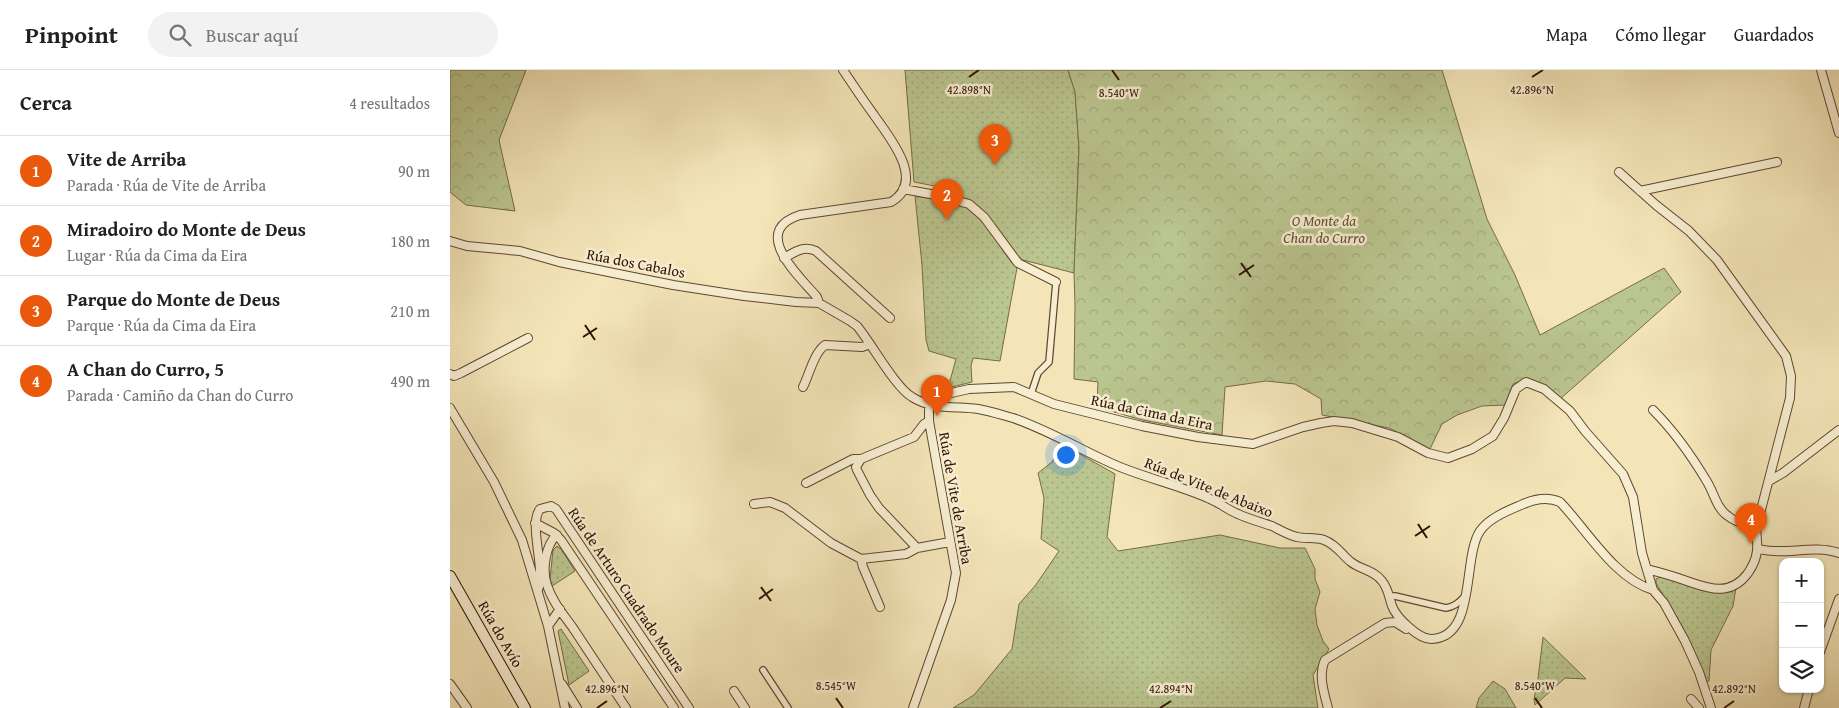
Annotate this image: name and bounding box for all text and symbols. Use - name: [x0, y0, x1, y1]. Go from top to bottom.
- search box: [148, 12, 498, 57]
- text: Pinpoint: [25, 17, 118, 52]
- icon: search: [166, 21, 194, 49]
- text: Buscar aquí: [206, 21, 298, 49]
- text: Mapa: [1546, 21, 1588, 48]
- text: Cómo llegar: [1616, 21, 1706, 48]
- text: Guardados: [1734, 21, 1814, 48]
- text: 42.898°N: [947, 81, 991, 98]
- text: 42.896°N: [1510, 81, 1554, 98]
- text: 8.540°W: [1099, 84, 1140, 101]
- text: Cerca: [20, 87, 72, 118]
- text: 4 resultados: [349, 91, 430, 115]
- pin: 3: [979, 124, 1011, 165]
- text: Vite de Arriba: [67, 145, 186, 173]
- text: 1: [32, 159, 40, 183]
- text: 90 m: [398, 159, 430, 183]
- text: Parada · Rúa de Vite de Arriba: [67, 173, 266, 197]
- pin: 2: [931, 179, 963, 220]
- park label: O Monte da Chan do Curro: [1283, 210, 1365, 248]
- text: Miradoiro do Monte de Deus: [67, 215, 306, 243]
- text: 2: [32, 229, 40, 253]
- text: 180 m: [390, 229, 430, 253]
- text: Lugar · Rúa da Cima da Eira: [67, 243, 247, 267]
- street label: Rúa dos Cabalos: [585, 243, 687, 283]
- text: Parque do Monte de Deus: [67, 285, 280, 313]
- text: 3: [32, 299, 40, 323]
- text: 210 m: [390, 299, 430, 323]
- text: Parque · Rúa da Cima da Eira: [67, 313, 256, 337]
- text: A Chan do Curro, 5: [67, 355, 224, 383]
- text: 4: [32, 369, 40, 393]
- text: 490 m: [390, 369, 430, 393]
- pin: 1: [921, 375, 953, 416]
- text: Parada · Camiño da Chan do Curro: [67, 383, 294, 407]
- street label: Rúa da Cima da Eira: [1089, 389, 1215, 435]
- street label: Rúa de Vite de Arriba: [934, 430, 978, 566]
- your location: [1053, 442, 1079, 468]
- street label: Rúa de Vite de Abaixo: [1142, 452, 1277, 522]
- street label: Rúa de Arturo Cuadrado Moure: [564, 503, 690, 677]
- pin: 4: [1735, 503, 1767, 544]
- map controls: [1779, 558, 1824, 693]
- button: +: [1779, 558, 1824, 603]
- street label: Rúa do Avío: [473, 597, 529, 672]
- button: −: [1779, 603, 1824, 648]
- button: layers: [1779, 648, 1824, 693]
- text: 8.545°W: [816, 677, 857, 694]
- text: 8.540°W: [1515, 677, 1556, 694]
- text: 42.896°N: [585, 680, 629, 697]
- text: 42.894°N: [1149, 680, 1193, 697]
- text: 42.892°N: [1712, 680, 1756, 697]

